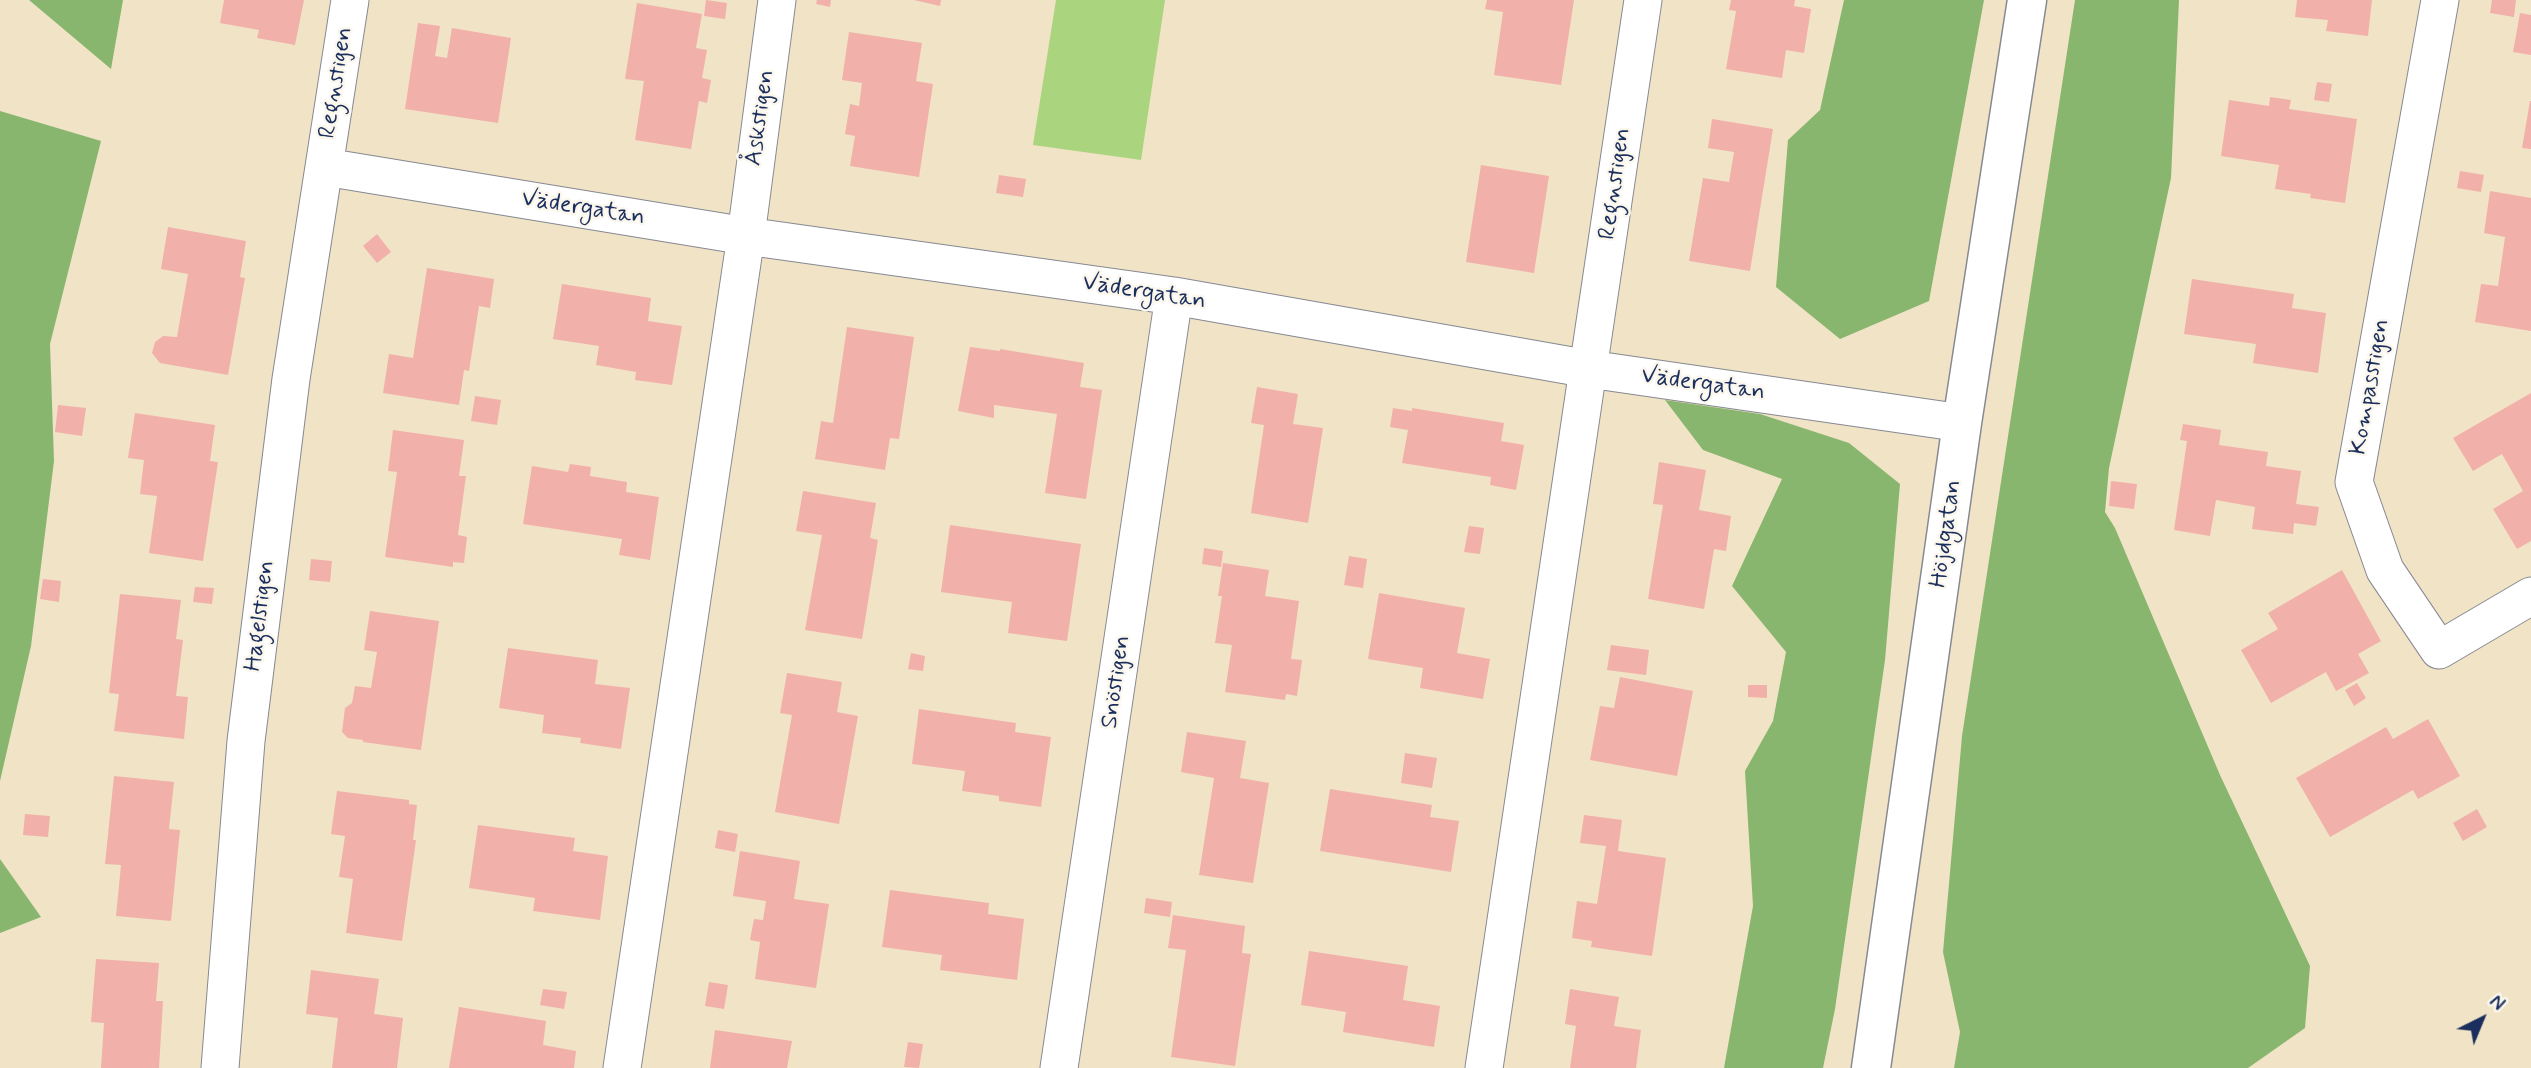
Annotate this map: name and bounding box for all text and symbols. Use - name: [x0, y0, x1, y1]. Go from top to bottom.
- street label: Regnstigen: [314, 25, 360, 141]
- street label: Åskstigen: [740, 68, 782, 168]
- street label: Regnstigen: [1594, 126, 1638, 242]
- street label: Vädergatan: [519, 185, 647, 233]
- street label: Vädergatan: [1080, 269, 1208, 317]
- street label: Kompasstigen: [2345, 317, 2397, 457]
- street label: Vädergatan: [1639, 362, 1767, 408]
- street label: Höjdgatan: [1925, 478, 1969, 590]
- street label: Hagelstigen: [240, 559, 282, 673]
- street label: Snöstigen: [1096, 634, 1138, 730]
- north arrow: [2447, 984, 2517, 1054]
- text: N: [2484, 990, 2510, 1017]

